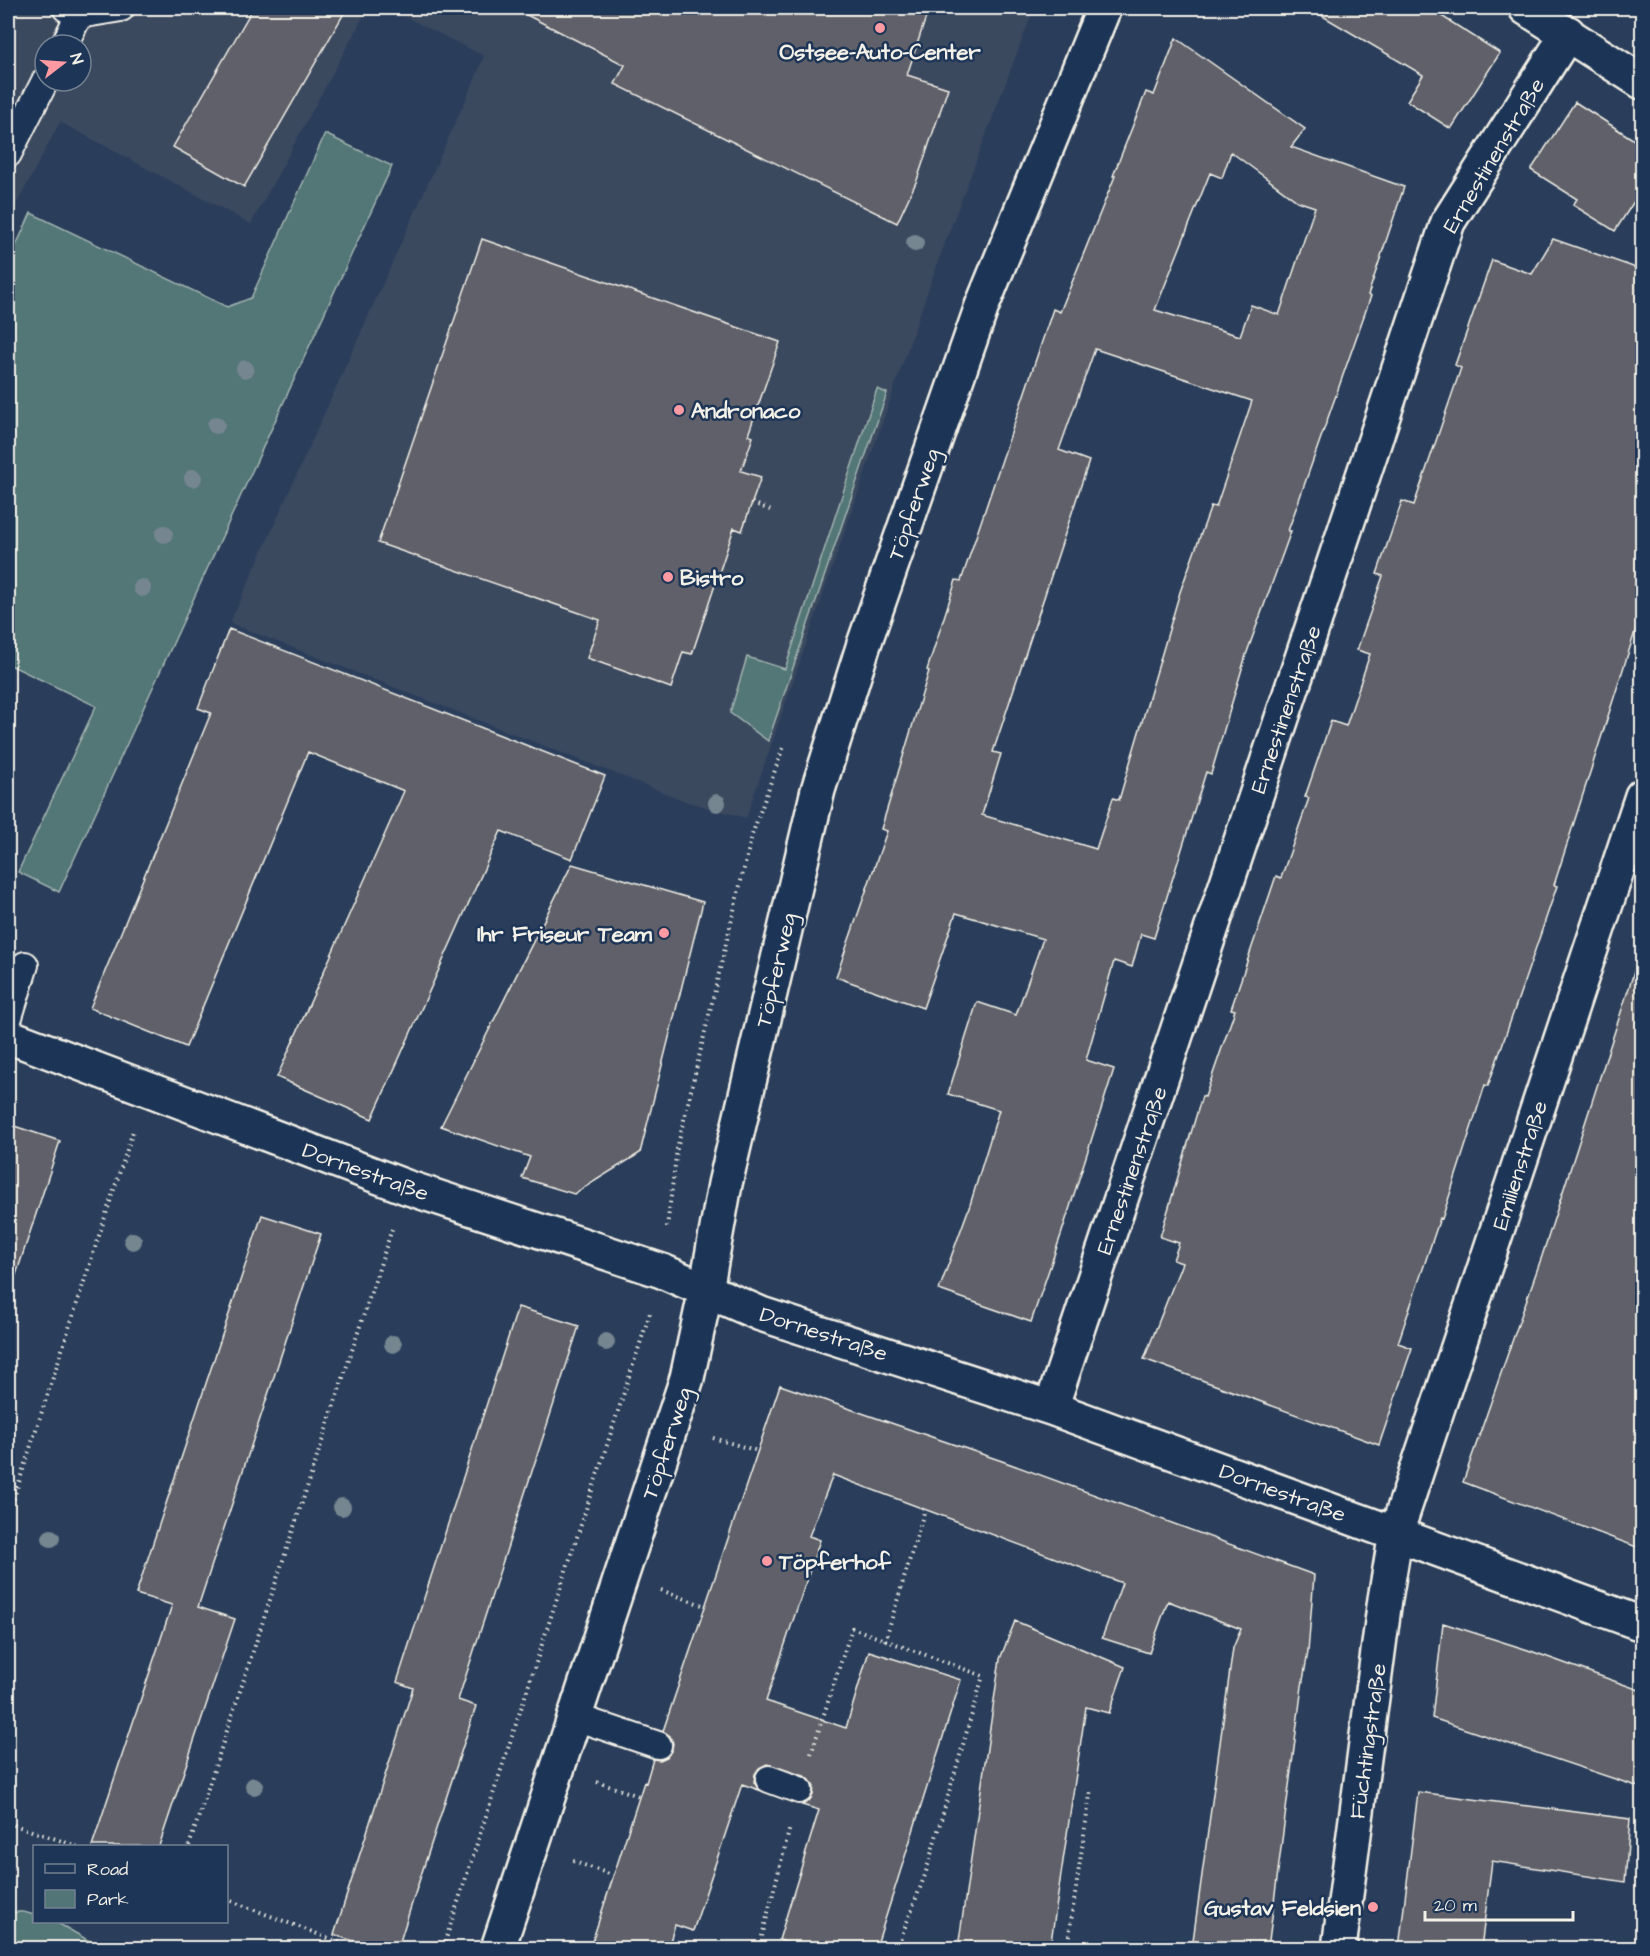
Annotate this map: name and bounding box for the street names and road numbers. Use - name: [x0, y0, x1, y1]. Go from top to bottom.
- street label: Ernestinenstraße: [1436, 72, 1553, 239]
- street label: Töpferweg: [881, 444, 949, 565]
- street label: Ernestinenstraße: [1243, 621, 1330, 798]
- street label: Töpferweg: [748, 910, 806, 1031]
- street label: Ernestinenstraße: [1089, 1082, 1176, 1259]
- street label: Emilienstraße: [1485, 1097, 1556, 1234]
- street label: Dornestraße: [298, 1135, 433, 1210]
- street label: Dornestraße: [756, 1299, 891, 1370]
- street label: Töpferweg: [635, 1383, 701, 1504]
- street label: Dornestraße: [1215, 1456, 1350, 1531]
- street label: Füchtingstraße: [1342, 1661, 1396, 1821]

